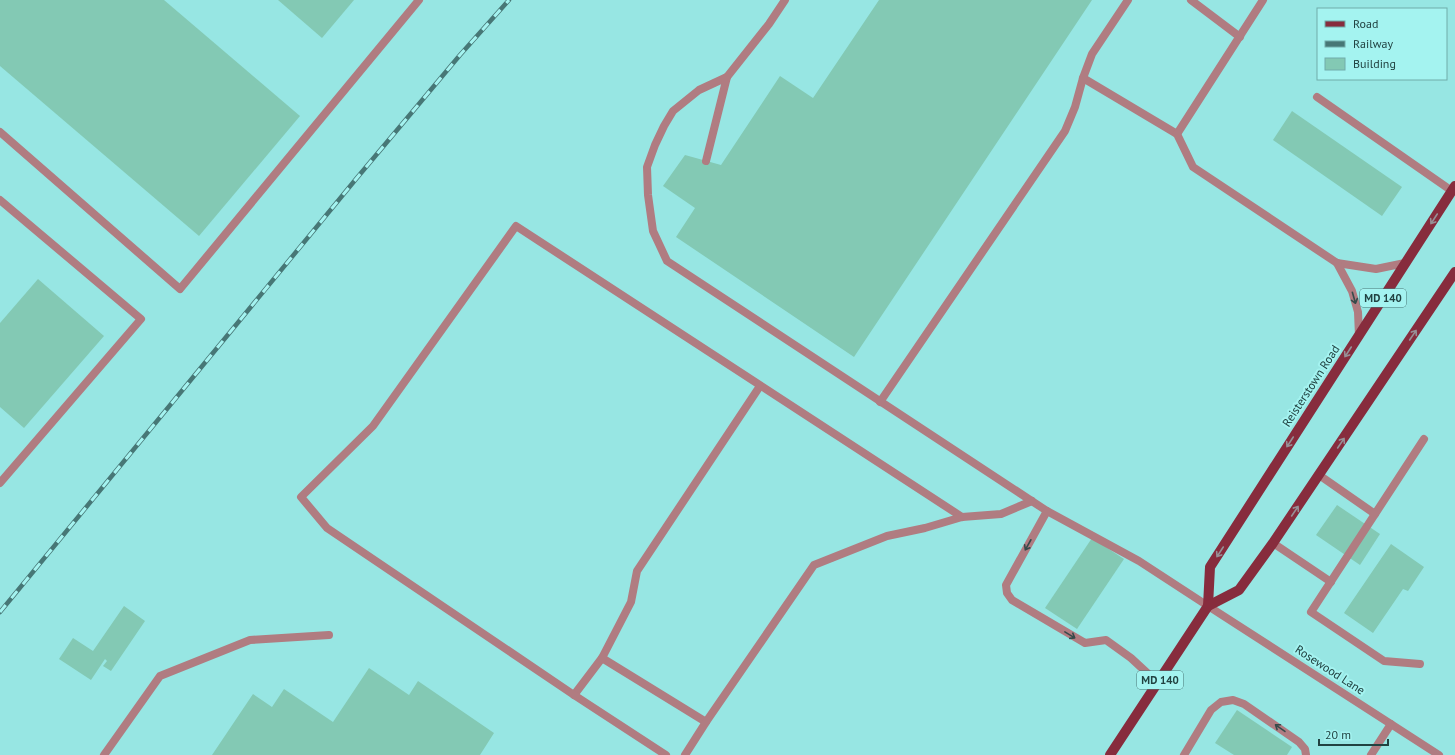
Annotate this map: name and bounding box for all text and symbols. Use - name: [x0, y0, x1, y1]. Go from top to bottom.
- legend: [1317, 8, 1447, 80]
- text: Road: [1353, 16, 1378, 31]
- text: Railway: [1353, 36, 1393, 51]
- text: Building: [1353, 56, 1396, 71]
- one-way arrow: [1430, 213, 1438, 224]
- road number: MD 140: [1360, 289, 1406, 307]
- one-way arrow: [1351, 291, 1358, 304]
- one-way arrow: [1410, 329, 1418, 341]
- street label: Reisterstown Road: [1279, 342, 1343, 429]
- one-way arrow: [1344, 346, 1353, 357]
- one-way arrow: [1286, 436, 1294, 447]
- one-way arrow: [1337, 438, 1345, 449]
- one-way arrow: [1291, 506, 1299, 517]
- one-way arrow: [1024, 539, 1032, 551]
- one-way arrow: [1215, 546, 1224, 557]
- one-way arrow: [1064, 631, 1076, 639]
- street label: Rosewood Lane: [1293, 642, 1368, 698]
- road number: MD 140: [1137, 671, 1183, 689]
- scale bar: [1319, 721, 1388, 747]
- one-way arrow: [1275, 724, 1286, 732]
- text: 20 m: [1325, 727, 1351, 742]

